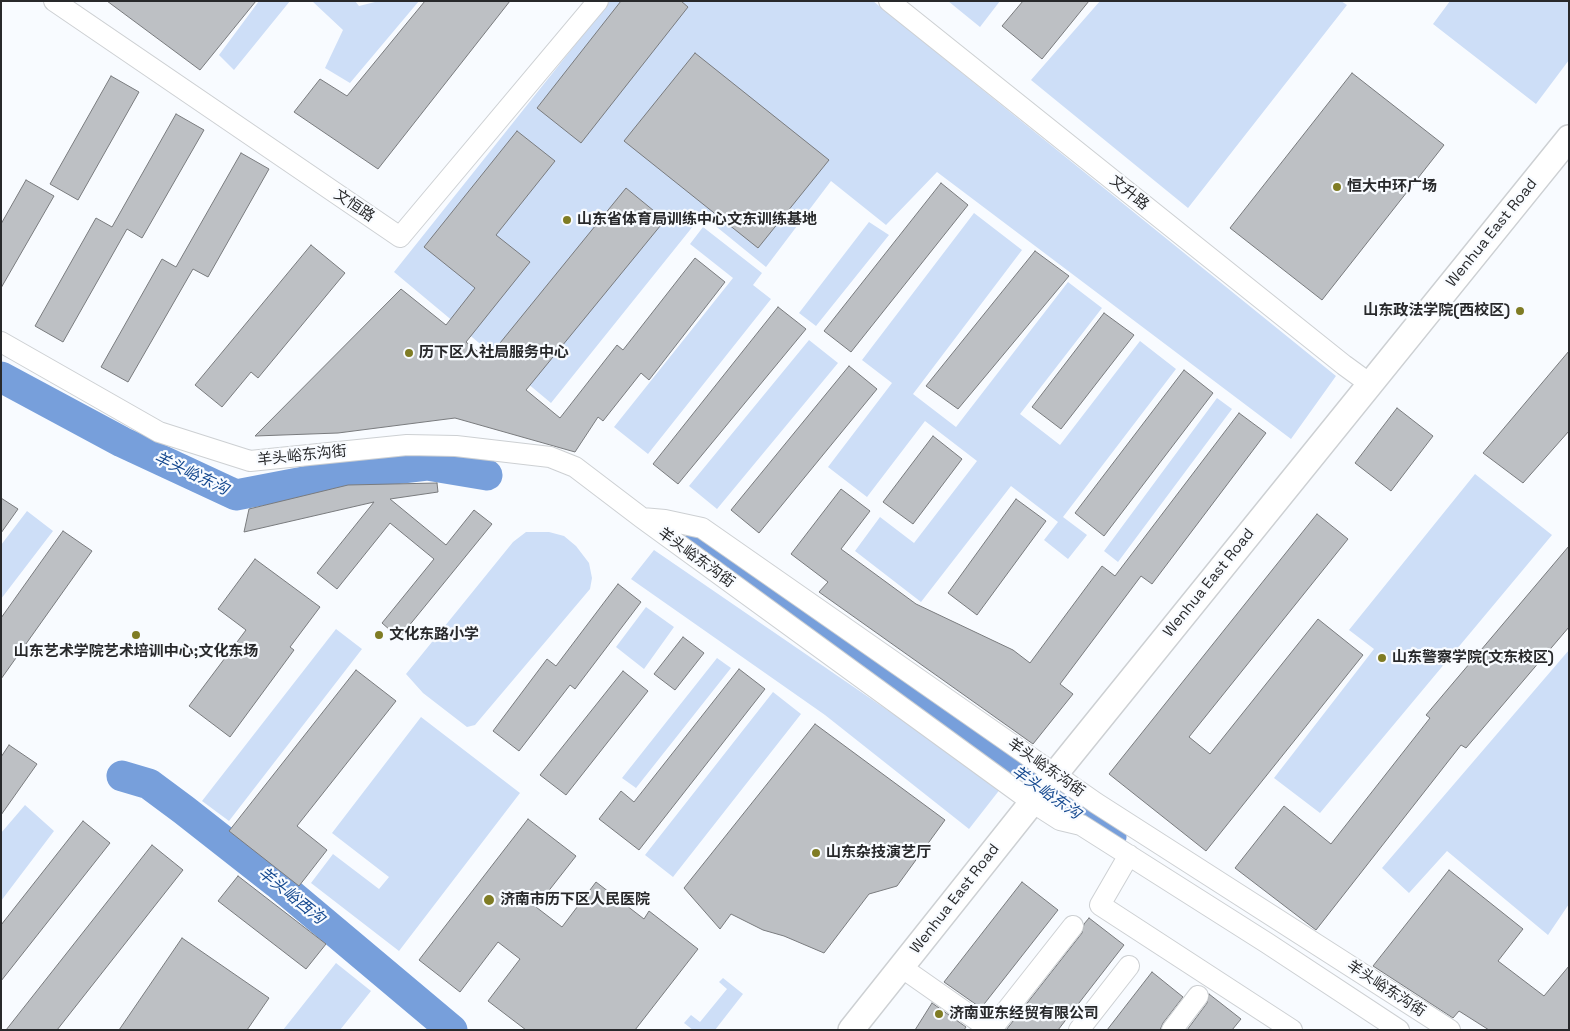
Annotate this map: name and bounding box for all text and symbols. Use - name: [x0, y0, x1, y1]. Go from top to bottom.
- street label: 文升路: [1106, 172, 1152, 214]
- street label: Wenhua East Road: [1443, 175, 1541, 291]
- place label: 恒大中环广场: [1347, 178, 1437, 196]
- marker: 恒大中环广场: [1331, 181, 1343, 193]
- street label: 文恒路: [330, 186, 378, 226]
- place label: 山东省体育局训练中心文东训练基地: [577, 211, 817, 229]
- marker: 山东省体育局训练中心文东训练基地: [561, 214, 573, 226]
- place label: 山东政法学院(西校区): [1363, 302, 1510, 320]
- marker: 山东政法学院(西校区): [1514, 305, 1526, 317]
- place label: 历下区人社局服务中心: [419, 344, 569, 362]
- marker: 历下区人社局服务中心: [403, 347, 415, 359]
- street label: 羊头峪东沟街: [256, 442, 348, 470]
- water label: 羊头峪东沟: [151, 448, 231, 500]
- street label: 羊头峪东沟街: [654, 524, 738, 592]
- street label: Wenhua East Road: [1160, 525, 1258, 641]
- place label: 文化东路小学: [389, 626, 479, 644]
- marker: 山东艺术学院艺术培训中心;文化东场: [130, 629, 142, 641]
- marker: 文化东路小学: [373, 629, 385, 641]
- place label: 山东艺术学院艺术培训中心;文化东场: [14, 643, 258, 661]
- place label: 山东警察学院(文东校区): [1392, 649, 1554, 667]
- marker: 山东警察学院(文东校区): [1376, 652, 1388, 664]
- street label: 羊头峪东沟街: [1004, 735, 1088, 801]
- water label: 羊头峪东沟: [1008, 762, 1084, 824]
- street label: Wenhua East Road: [907, 841, 1003, 957]
- place label: 山东杂技演艺厅: [826, 844, 931, 862]
- marker: 山东杂技演艺厅: [810, 847, 822, 859]
- water label: 羊头峪西沟: [254, 863, 328, 929]
- place label: 济南市历下区人民医院: [500, 891, 650, 909]
- marker: 济南市历下区人民医院: [482, 893, 496, 907]
- street label: 羊头峪东沟街: [1343, 957, 1429, 1021]
- place label: 济南亚东经贸有限公司: [949, 1005, 1099, 1023]
- marker: 济南亚东经贸有限公司: [933, 1008, 945, 1020]

